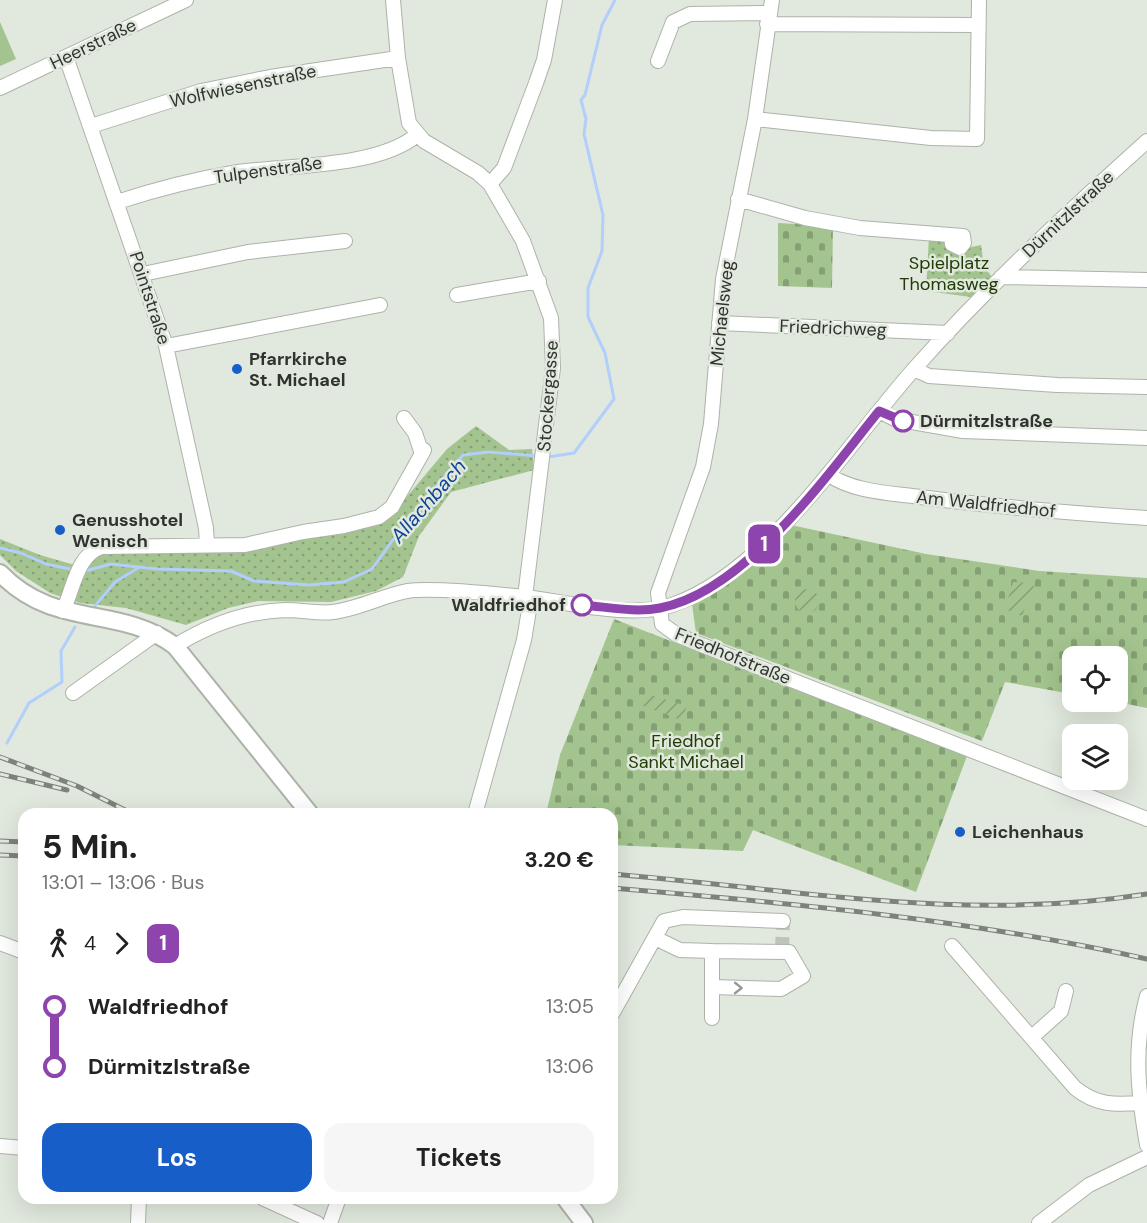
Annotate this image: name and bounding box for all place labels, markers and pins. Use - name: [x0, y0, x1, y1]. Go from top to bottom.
- place label: Pfarrkirche St. Michael: [249, 347, 347, 392]
- marker: Pfarrkirche St. Michael: [230, 362, 244, 376]
- place label: Dürmitzlstraße: [920, 409, 1053, 433]
- marker: Dürmitzlstraße: [892, 410, 914, 432]
- place label: Genusshotel Wenisch: [72, 508, 183, 553]
- marker: Genusshotel Wenisch: [53, 523, 67, 537]
- place label: Waldfriedhof: [451, 593, 566, 617]
- marker: Waldfriedhof: [571, 594, 593, 616]
- place label: Leichenhaus: [972, 820, 1084, 844]
- marker: Leichenhaus: [953, 825, 967, 839]

